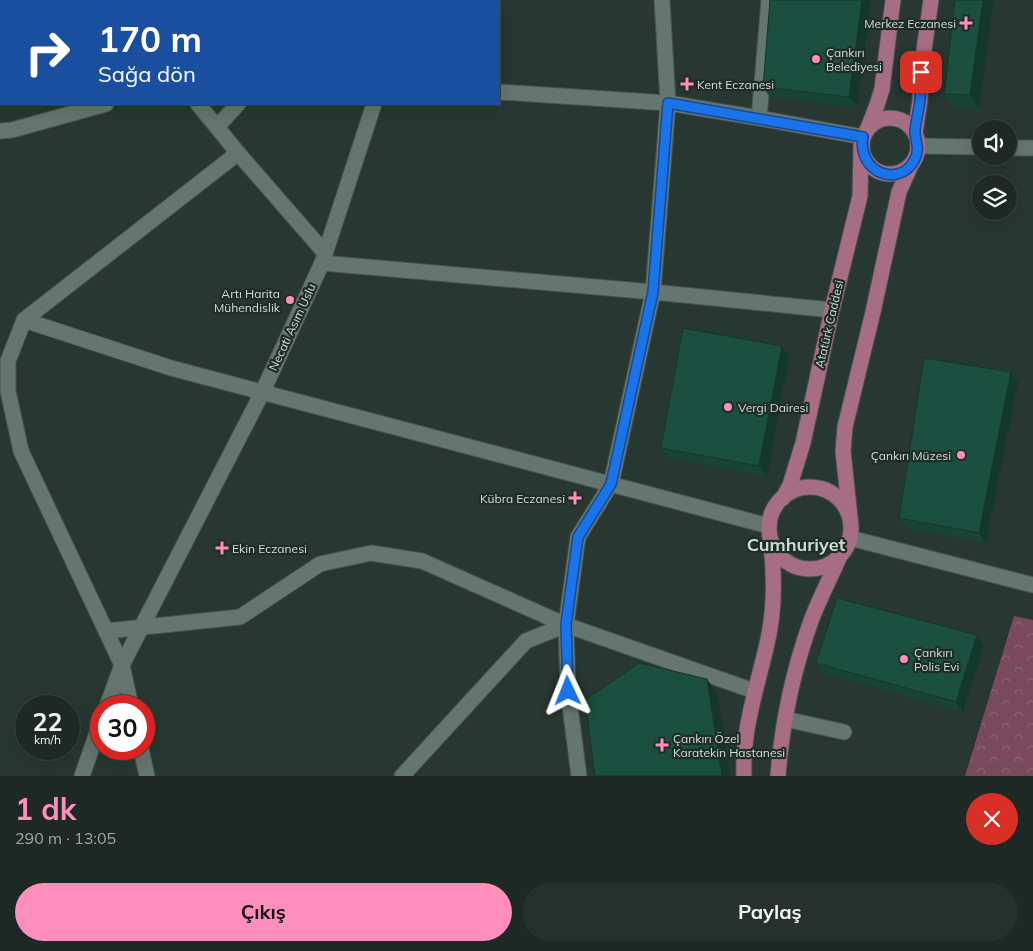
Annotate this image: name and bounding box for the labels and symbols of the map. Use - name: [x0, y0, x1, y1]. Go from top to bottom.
- place label: Merkez Eczanesi: [864, 16, 956, 31]
- marker: Merkez Eczanesi: [960, 17, 972, 29]
- place label: Çankırı Belediyesi: [826, 45, 882, 74]
- pin: [900, 51, 942, 93]
- marker: Çankırı Belediyesi: [810, 53, 822, 65]
- place label: Kent Eczanesi: [697, 77, 774, 92]
- marker: Kent Eczanesi: [681, 78, 693, 90]
- street label: Atatürk Caddesi: [812, 279, 846, 369]
- street label: Necati Asım Uslu: [265, 281, 319, 373]
- place label: Artı Harita Mühendislik: [214, 286, 281, 315]
- marker: Artı Harita Mühendislik: [284, 294, 296, 306]
- place label: Vergi Dairesi: [738, 400, 808, 415]
- marker: Vergi Dairesi: [722, 401, 734, 413]
- place label: Çankırı Müzesi: [871, 448, 951, 463]
- marker: Çankırı Müzesi: [955, 449, 967, 461]
- place label: Kübra Eczanesi: [480, 491, 565, 506]
- marker: Kübra Eczanesi: [569, 492, 581, 504]
- district label: Cumhuriyet: [747, 533, 845, 556]
- place label: Ekin Eczanesi: [232, 541, 307, 556]
- marker: Ekin Eczanesi: [216, 542, 228, 554]
- place label: Çankırı Polis Evi: [914, 645, 959, 674]
- marker: Çankırı Polis Evi: [898, 653, 910, 665]
- position arrow: [541, 664, 593, 716]
- speed limit sign: 30: [90, 695, 155, 760]
- place label: Çankırı Özel Karatekin Hastanesi: [673, 731, 785, 760]
- marker: Çankırı Özel Karatekin Hastanesi: [655, 738, 669, 752]

